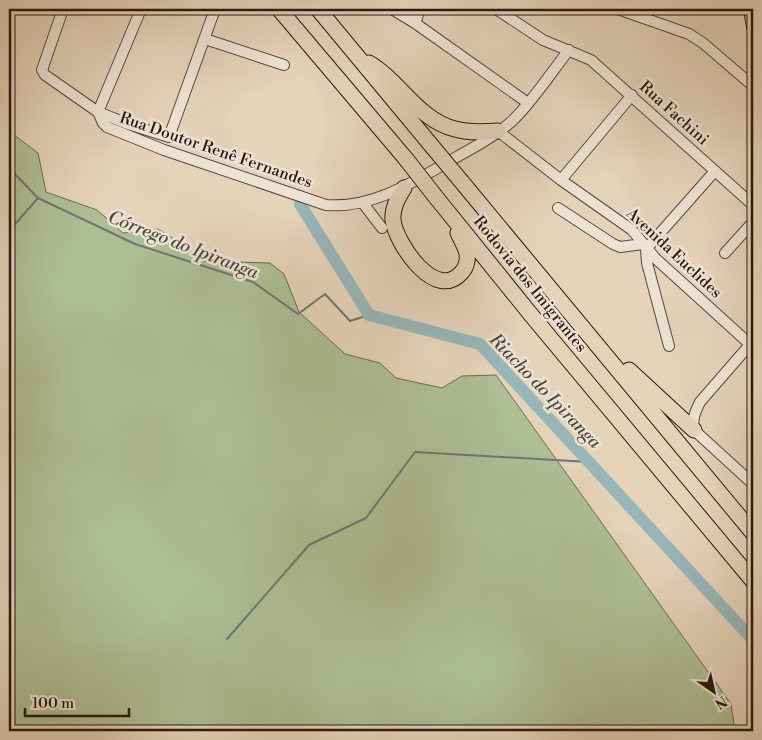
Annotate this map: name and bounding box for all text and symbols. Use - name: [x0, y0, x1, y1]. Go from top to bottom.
- street label: Rua Fachini: [635, 77, 713, 149]
- street label: Rua Doutor Renê Fernandes: [117, 108, 315, 192]
- street label: Avenida Euclides: [621, 203, 726, 302]
- water label: Córrego do Ipiranga: [105, 206, 262, 285]
- street label: Rodovia dos Imigrantes: [469, 212, 591, 356]
- water label: Riacho do Ipiranga: [483, 328, 607, 454]
- north arrow: [690, 668, 740, 718]
- scale bar: [25, 685, 129, 717]
- text: N: [711, 691, 730, 713]
- text: 100 m: [32, 694, 74, 713]

